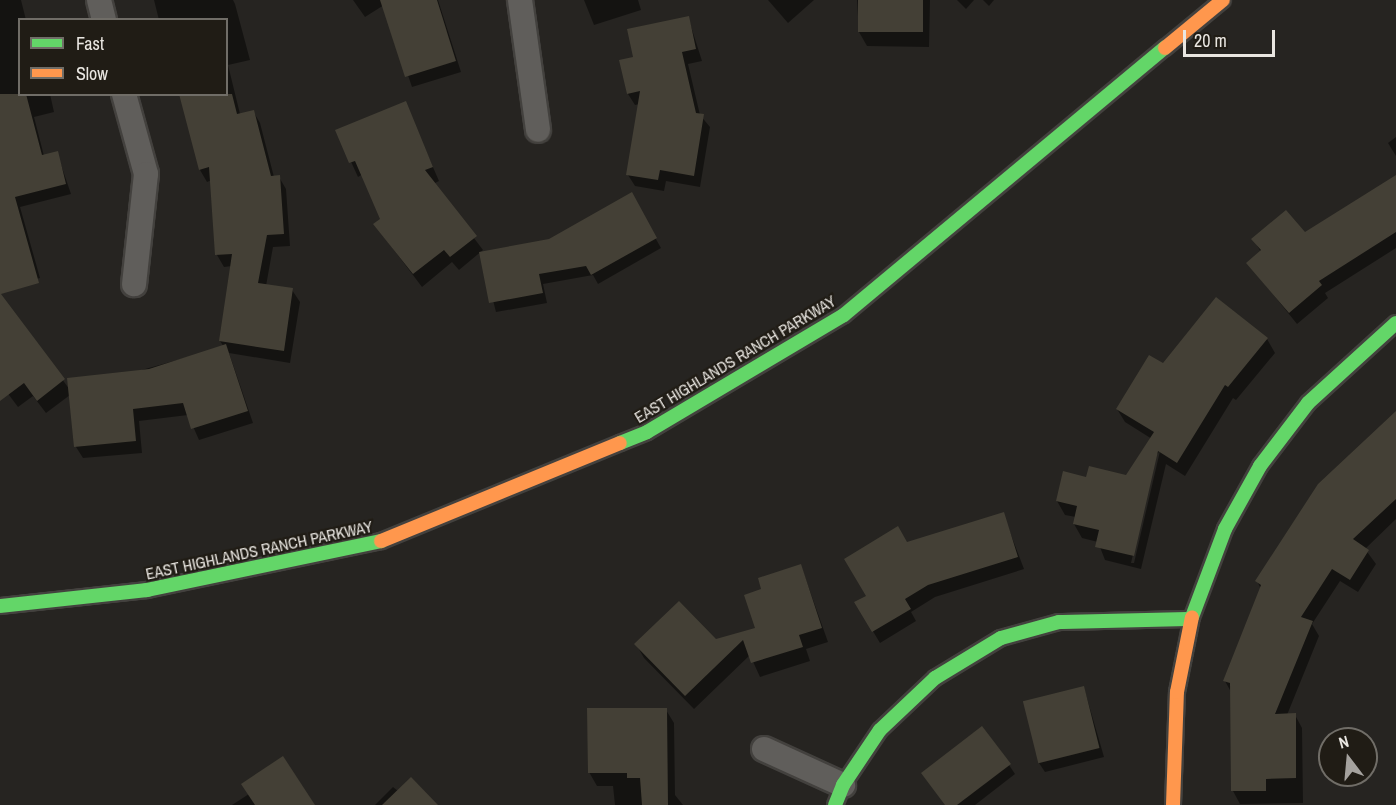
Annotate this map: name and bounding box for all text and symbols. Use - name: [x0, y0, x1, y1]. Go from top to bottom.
- legend: [18, 18, 228, 96]
- scale bar: [1186, 18, 1278, 56]
- text: 20 m: [1194, 28, 1227, 53]
- text: Fast: [76, 31, 104, 56]
- text: Slow: [76, 61, 108, 86]
- street label: EAST HIGHLANDS RANCH PARKWAY: [631, 291, 839, 427]
- street label: EAST HIGHLANDS RANCH PARKWAY: [144, 517, 374, 583]
- north arrow: [1318, 727, 1378, 787]
- text: N: [1336, 730, 1351, 754]

